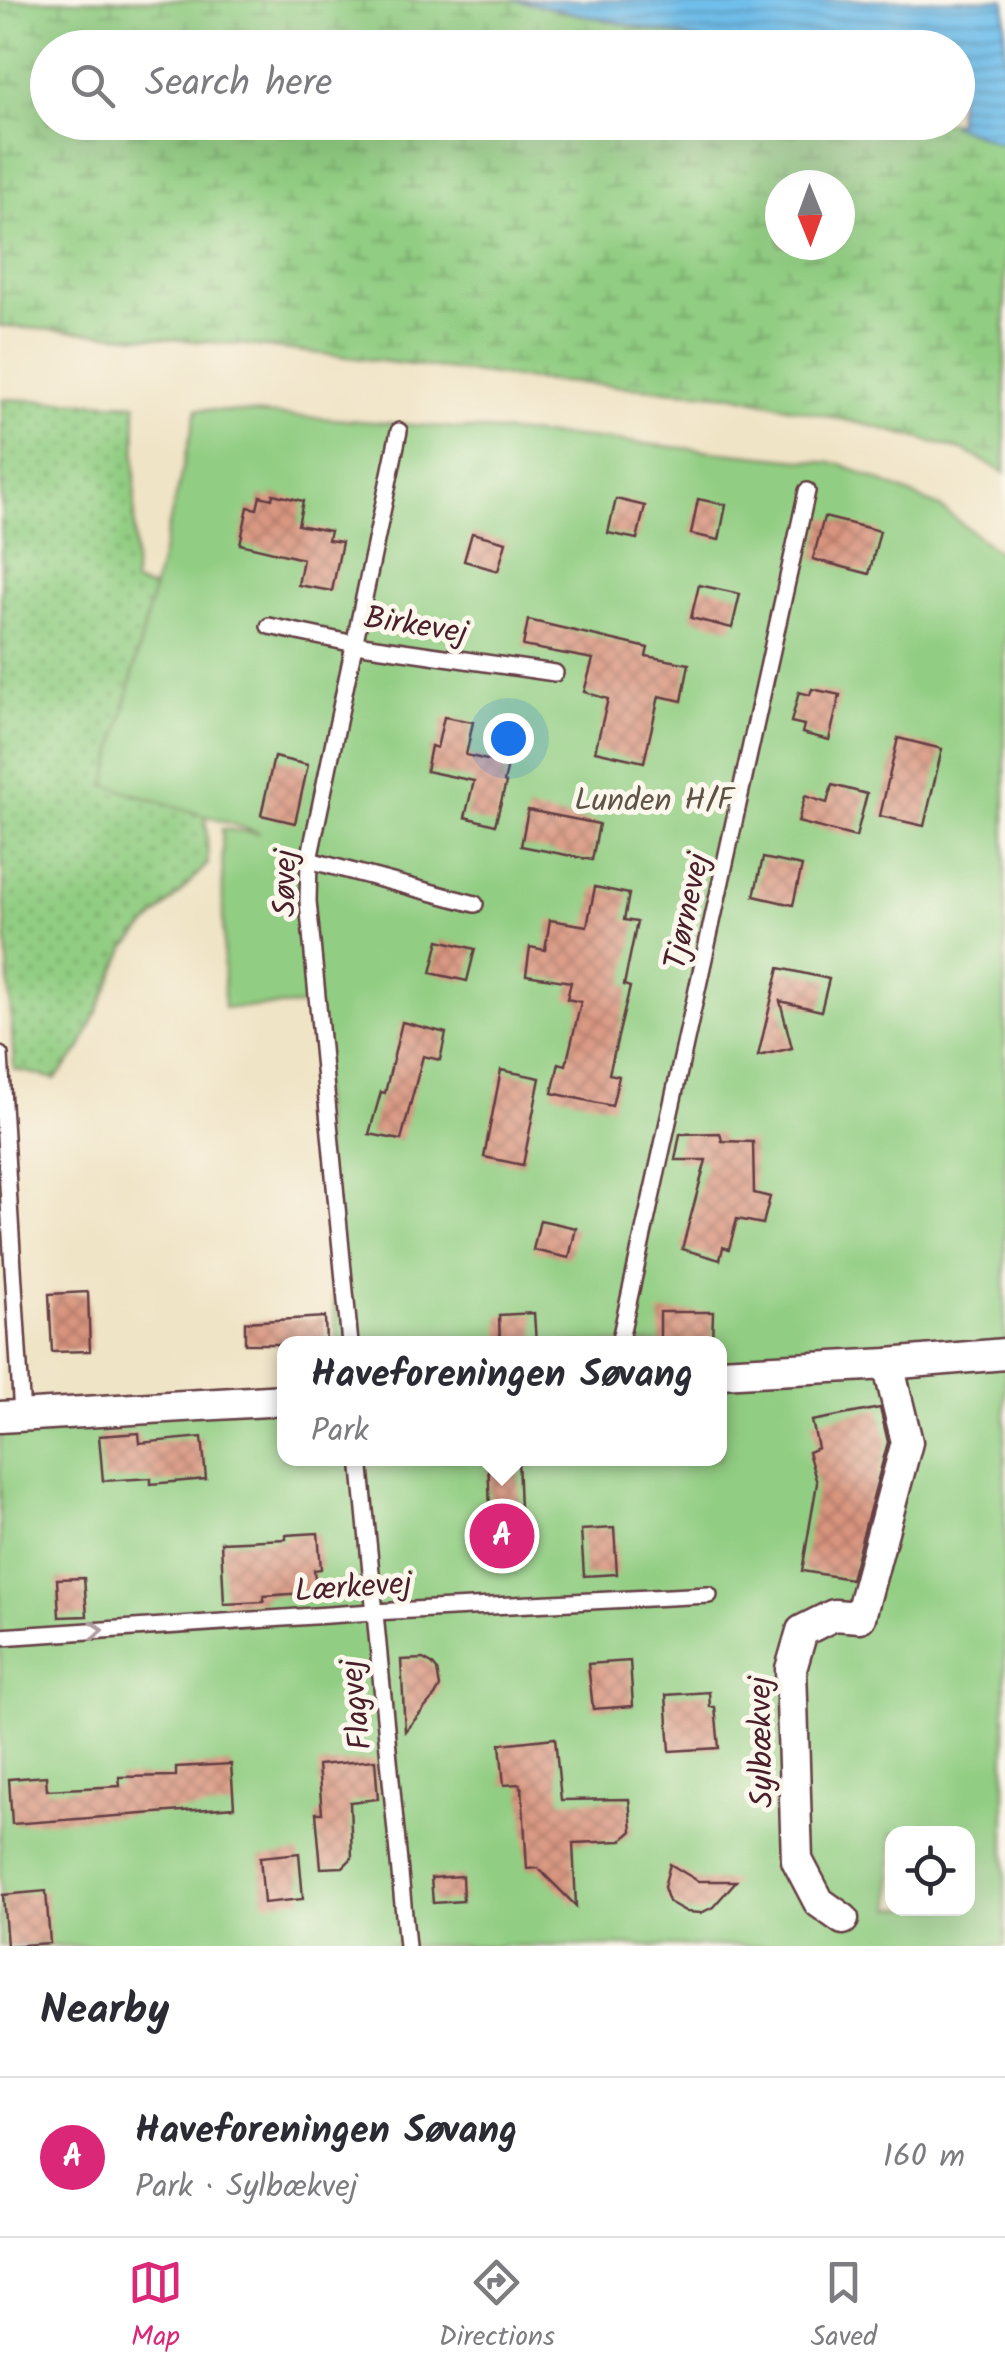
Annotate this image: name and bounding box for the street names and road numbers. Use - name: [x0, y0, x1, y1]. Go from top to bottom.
- street label: Birkevej: [360, 593, 473, 660]
- street label: Søvej: [260, 847, 313, 917]
- street label: Tjørnevej: [651, 847, 726, 975]
- street label: Lærkevej: [293, 1559, 415, 1618]
- street label: Flagvej: [327, 1655, 388, 1753]
- street label: Sylbækvej: [736, 1674, 789, 1808]

